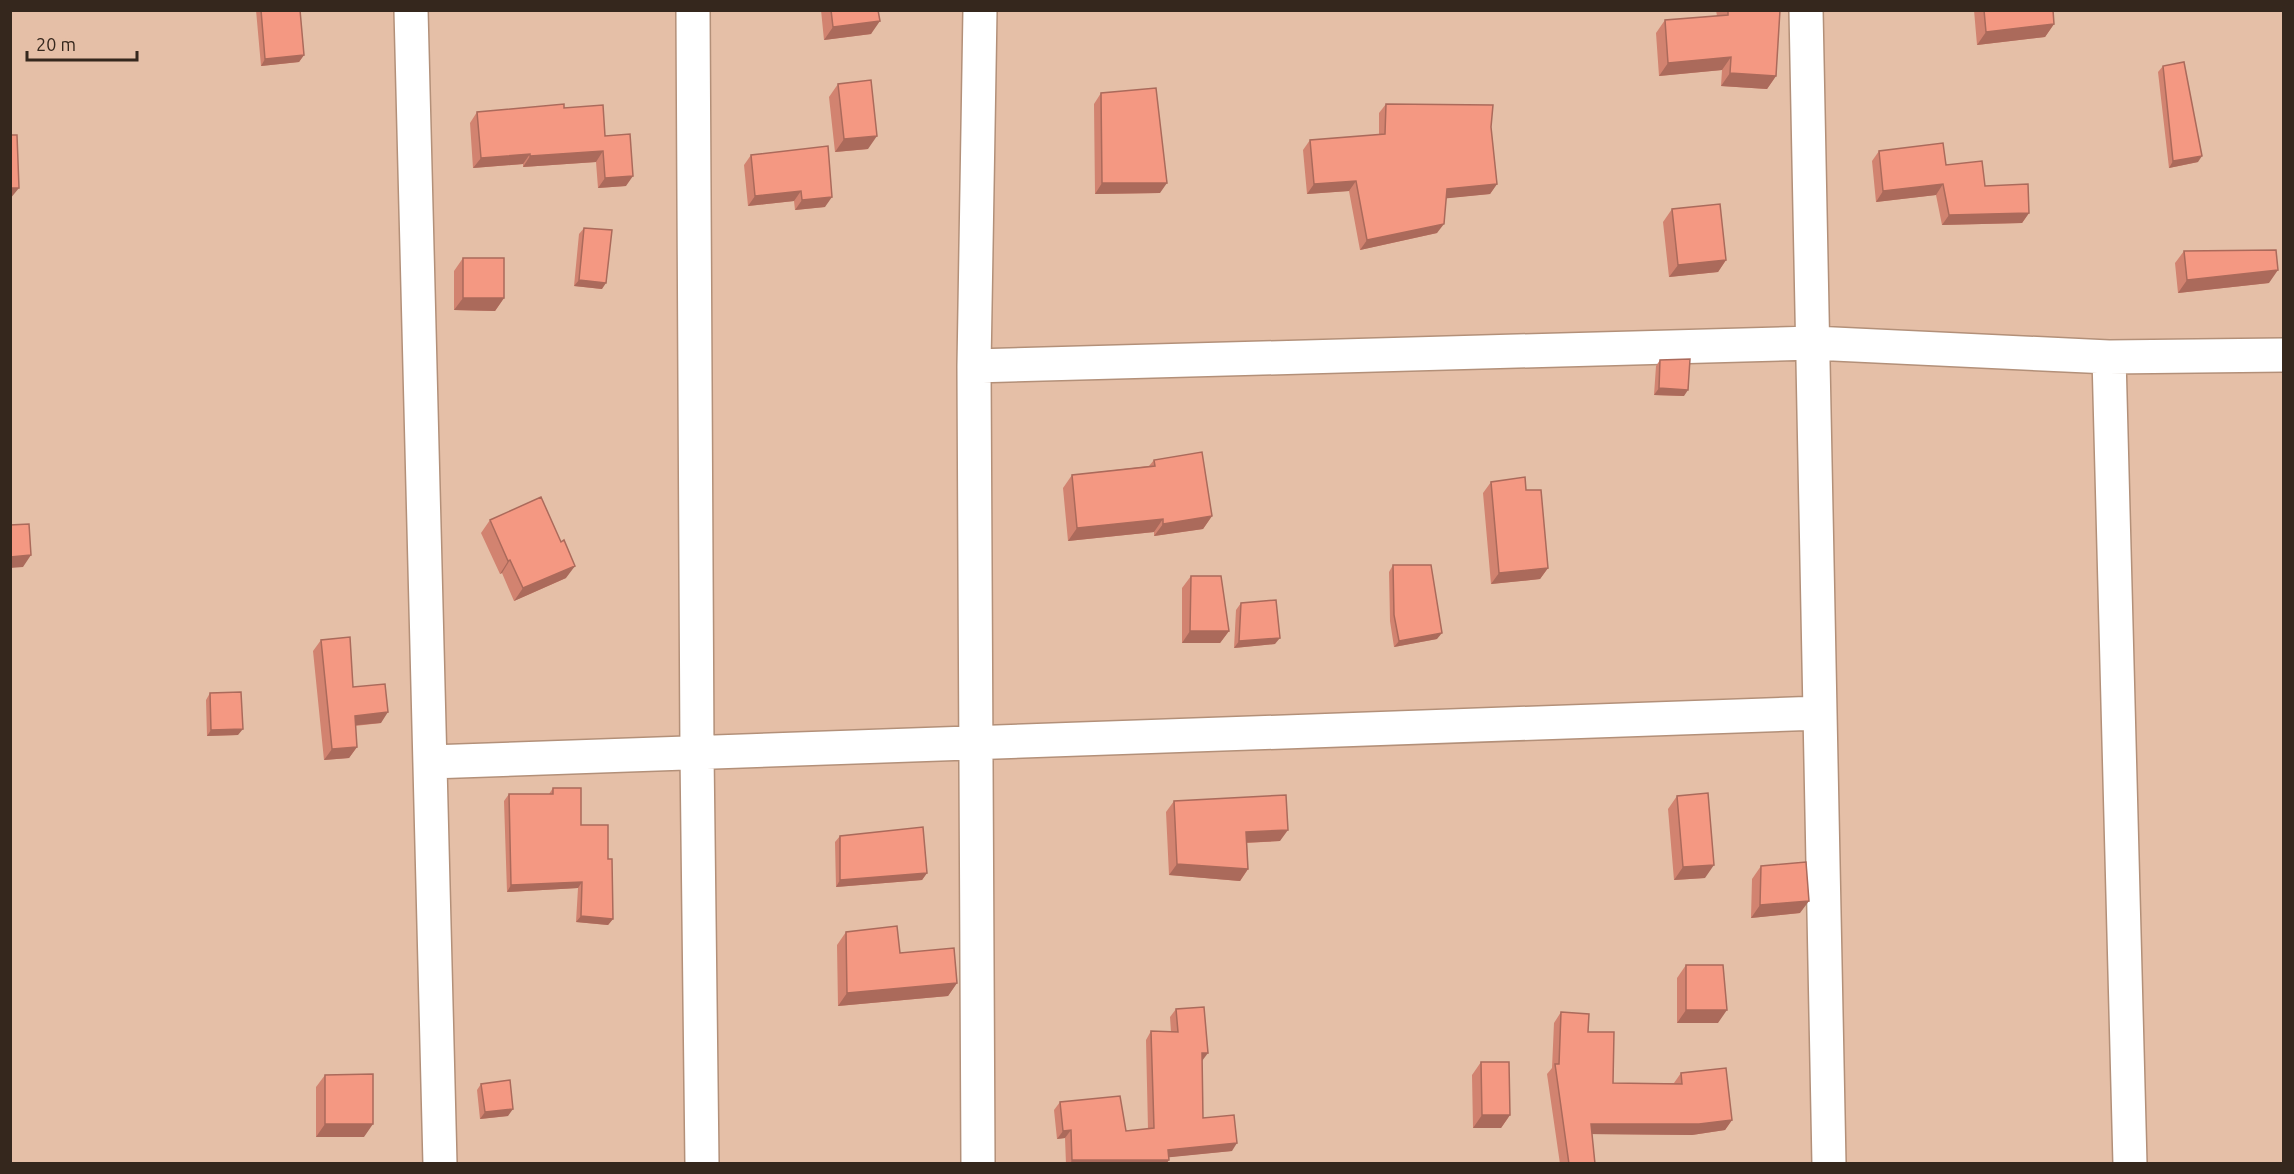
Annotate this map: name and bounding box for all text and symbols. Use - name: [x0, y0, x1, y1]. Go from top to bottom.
- scale bar: [27, 24, 136, 62]
- text: 20 m: [36, 34, 76, 54]

